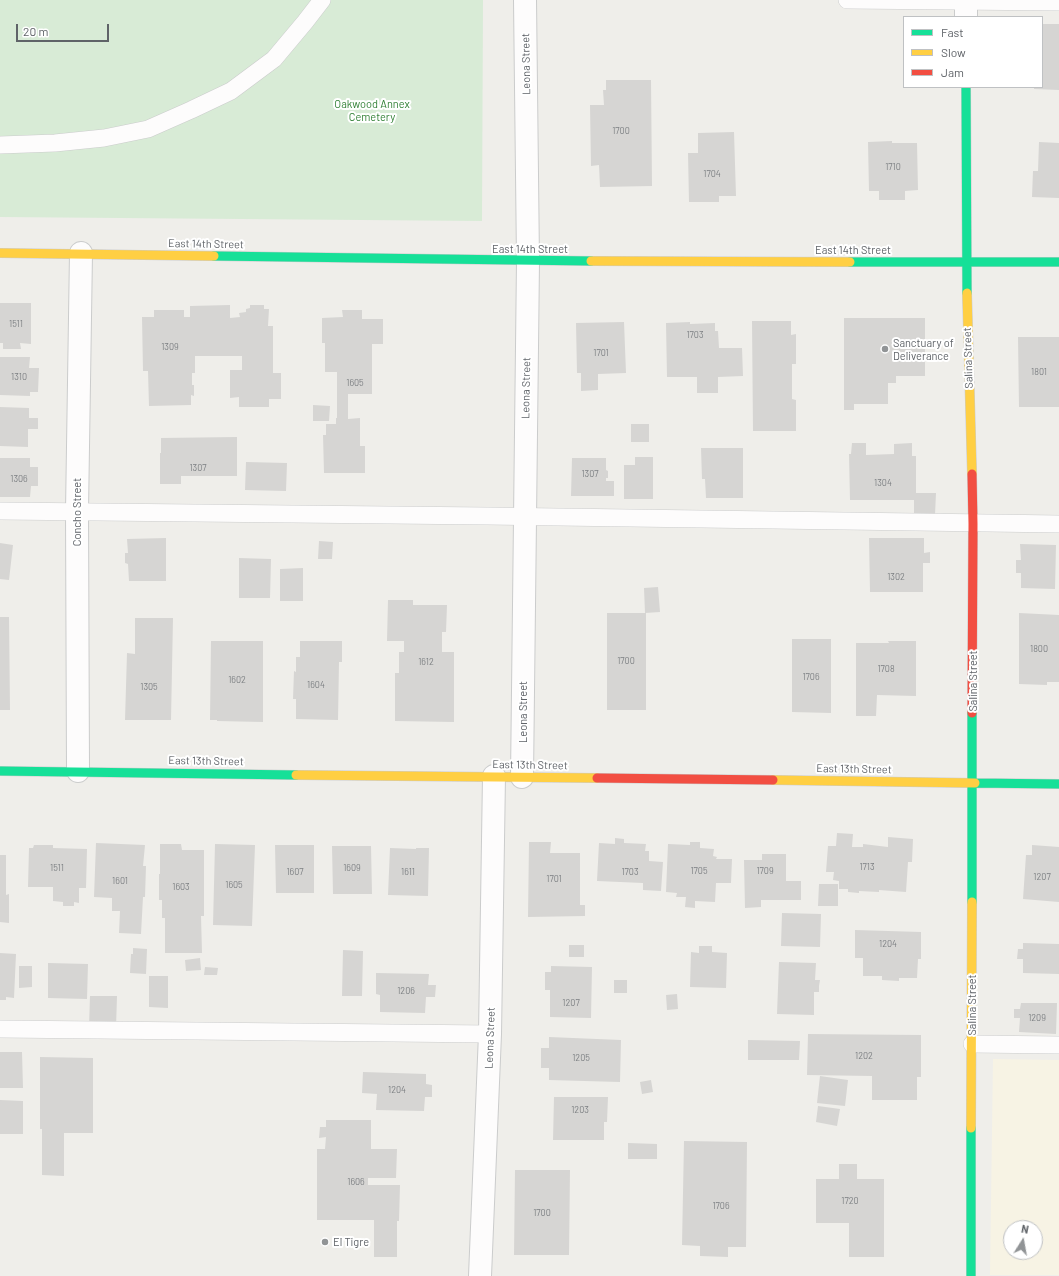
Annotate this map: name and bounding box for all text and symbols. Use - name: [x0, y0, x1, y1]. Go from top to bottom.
- scale bar: [18, 16, 111, 42]
- legend: [903, 16, 1043, 88]
- text: 20 m: [23, 24, 49, 38]
- text: Fast: [941, 25, 964, 39]
- street label: Leona Street: [519, 33, 533, 95]
- text: Slow: [941, 45, 966, 59]
- text: Jam: [941, 65, 964, 79]
- park label: Oakwood Annex Cemetery: [334, 97, 410, 123]
- house number: 1700: [612, 126, 630, 136]
- house number: 1710: [885, 162, 901, 172]
- house number: 1704: [703, 169, 721, 179]
- street label: East 14th Street: [168, 237, 244, 251]
- street label: East 14th Street: [492, 242, 568, 256]
- street label: East 14th Street: [815, 243, 891, 257]
- house number: 1511: [9, 319, 23, 329]
- street label: Salina Street: [960, 327, 976, 389]
- house number: 1703: [686, 330, 704, 340]
- place label: Sanctuary of Deliverance: [893, 336, 954, 362]
- house number: 1309: [161, 342, 179, 352]
- marker: Sanctuary of Deliverance: [880, 344, 890, 354]
- house number: 1701: [593, 348, 609, 358]
- street label: Leona Street: [519, 357, 533, 419]
- house number: 1801: [1031, 367, 1047, 377]
- house number: 1310: [11, 372, 27, 382]
- house number: 1605: [346, 378, 364, 388]
- house number: 1307: [189, 463, 207, 473]
- house number: 1307: [581, 469, 599, 479]
- house number: 1306: [10, 474, 28, 484]
- street label: Concho Street: [70, 478, 84, 546]
- house number: 1304: [874, 478, 892, 488]
- house number: 1302: [887, 572, 905, 582]
- house number: 1800: [1030, 644, 1048, 654]
- street label: Salina Street: [966, 650, 980, 712]
- house number: 1700: [617, 656, 635, 666]
- house number: 1612: [418, 657, 434, 667]
- house number: 1708: [877, 664, 895, 674]
- house number: 1706: [802, 672, 820, 682]
- house number: 1602: [228, 675, 246, 685]
- house number: 1604: [307, 680, 325, 690]
- street label: Leona Street: [516, 681, 530, 743]
- house number: 1305: [140, 682, 158, 692]
- street label: East 13th Street: [168, 754, 244, 768]
- street label: East 13th Street: [492, 758, 568, 772]
- street label: East 13th Street: [816, 762, 892, 776]
- house number: 1713: [859, 862, 875, 872]
- house number: 1511: [50, 863, 64, 873]
- house number: 1609: [343, 863, 361, 873]
- house number: 1705: [690, 866, 708, 876]
- house number: 1709: [756, 866, 774, 876]
- house number: 1607: [286, 867, 304, 877]
- house number: 1611: [401, 867, 415, 877]
- house number: 1703: [621, 867, 639, 877]
- house number: 1207: [1033, 872, 1051, 882]
- house number: 1701: [546, 874, 562, 884]
- house number: 1601: [112, 876, 128, 886]
- house number: 1605: [225, 880, 243, 890]
- house number: 1603: [172, 882, 190, 892]
- house number: 1204: [879, 939, 897, 949]
- street label: Salina Street: [965, 974, 979, 1036]
- house number: 1206: [397, 986, 415, 996]
- house number: 1207: [562, 998, 580, 1008]
- street label: Leona Street: [482, 1007, 498, 1069]
- house number: 1209: [1028, 1013, 1046, 1023]
- house number: 1202: [855, 1051, 873, 1061]
- house number: 1205: [572, 1053, 590, 1063]
- house number: 1204: [388, 1085, 406, 1095]
- house number: 1203: [571, 1105, 589, 1115]
- house number: 1606: [347, 1177, 365, 1187]
- house number: 1720: [841, 1196, 859, 1206]
- house number: 1706: [712, 1201, 730, 1211]
- house number: 1700: [533, 1208, 551, 1218]
- north arrow: [1003, 1220, 1043, 1260]
- text: N: [1020, 1222, 1030, 1236]
- place label: El Tigre: [333, 1235, 369, 1249]
- marker: El Tigre: [320, 1237, 330, 1247]

